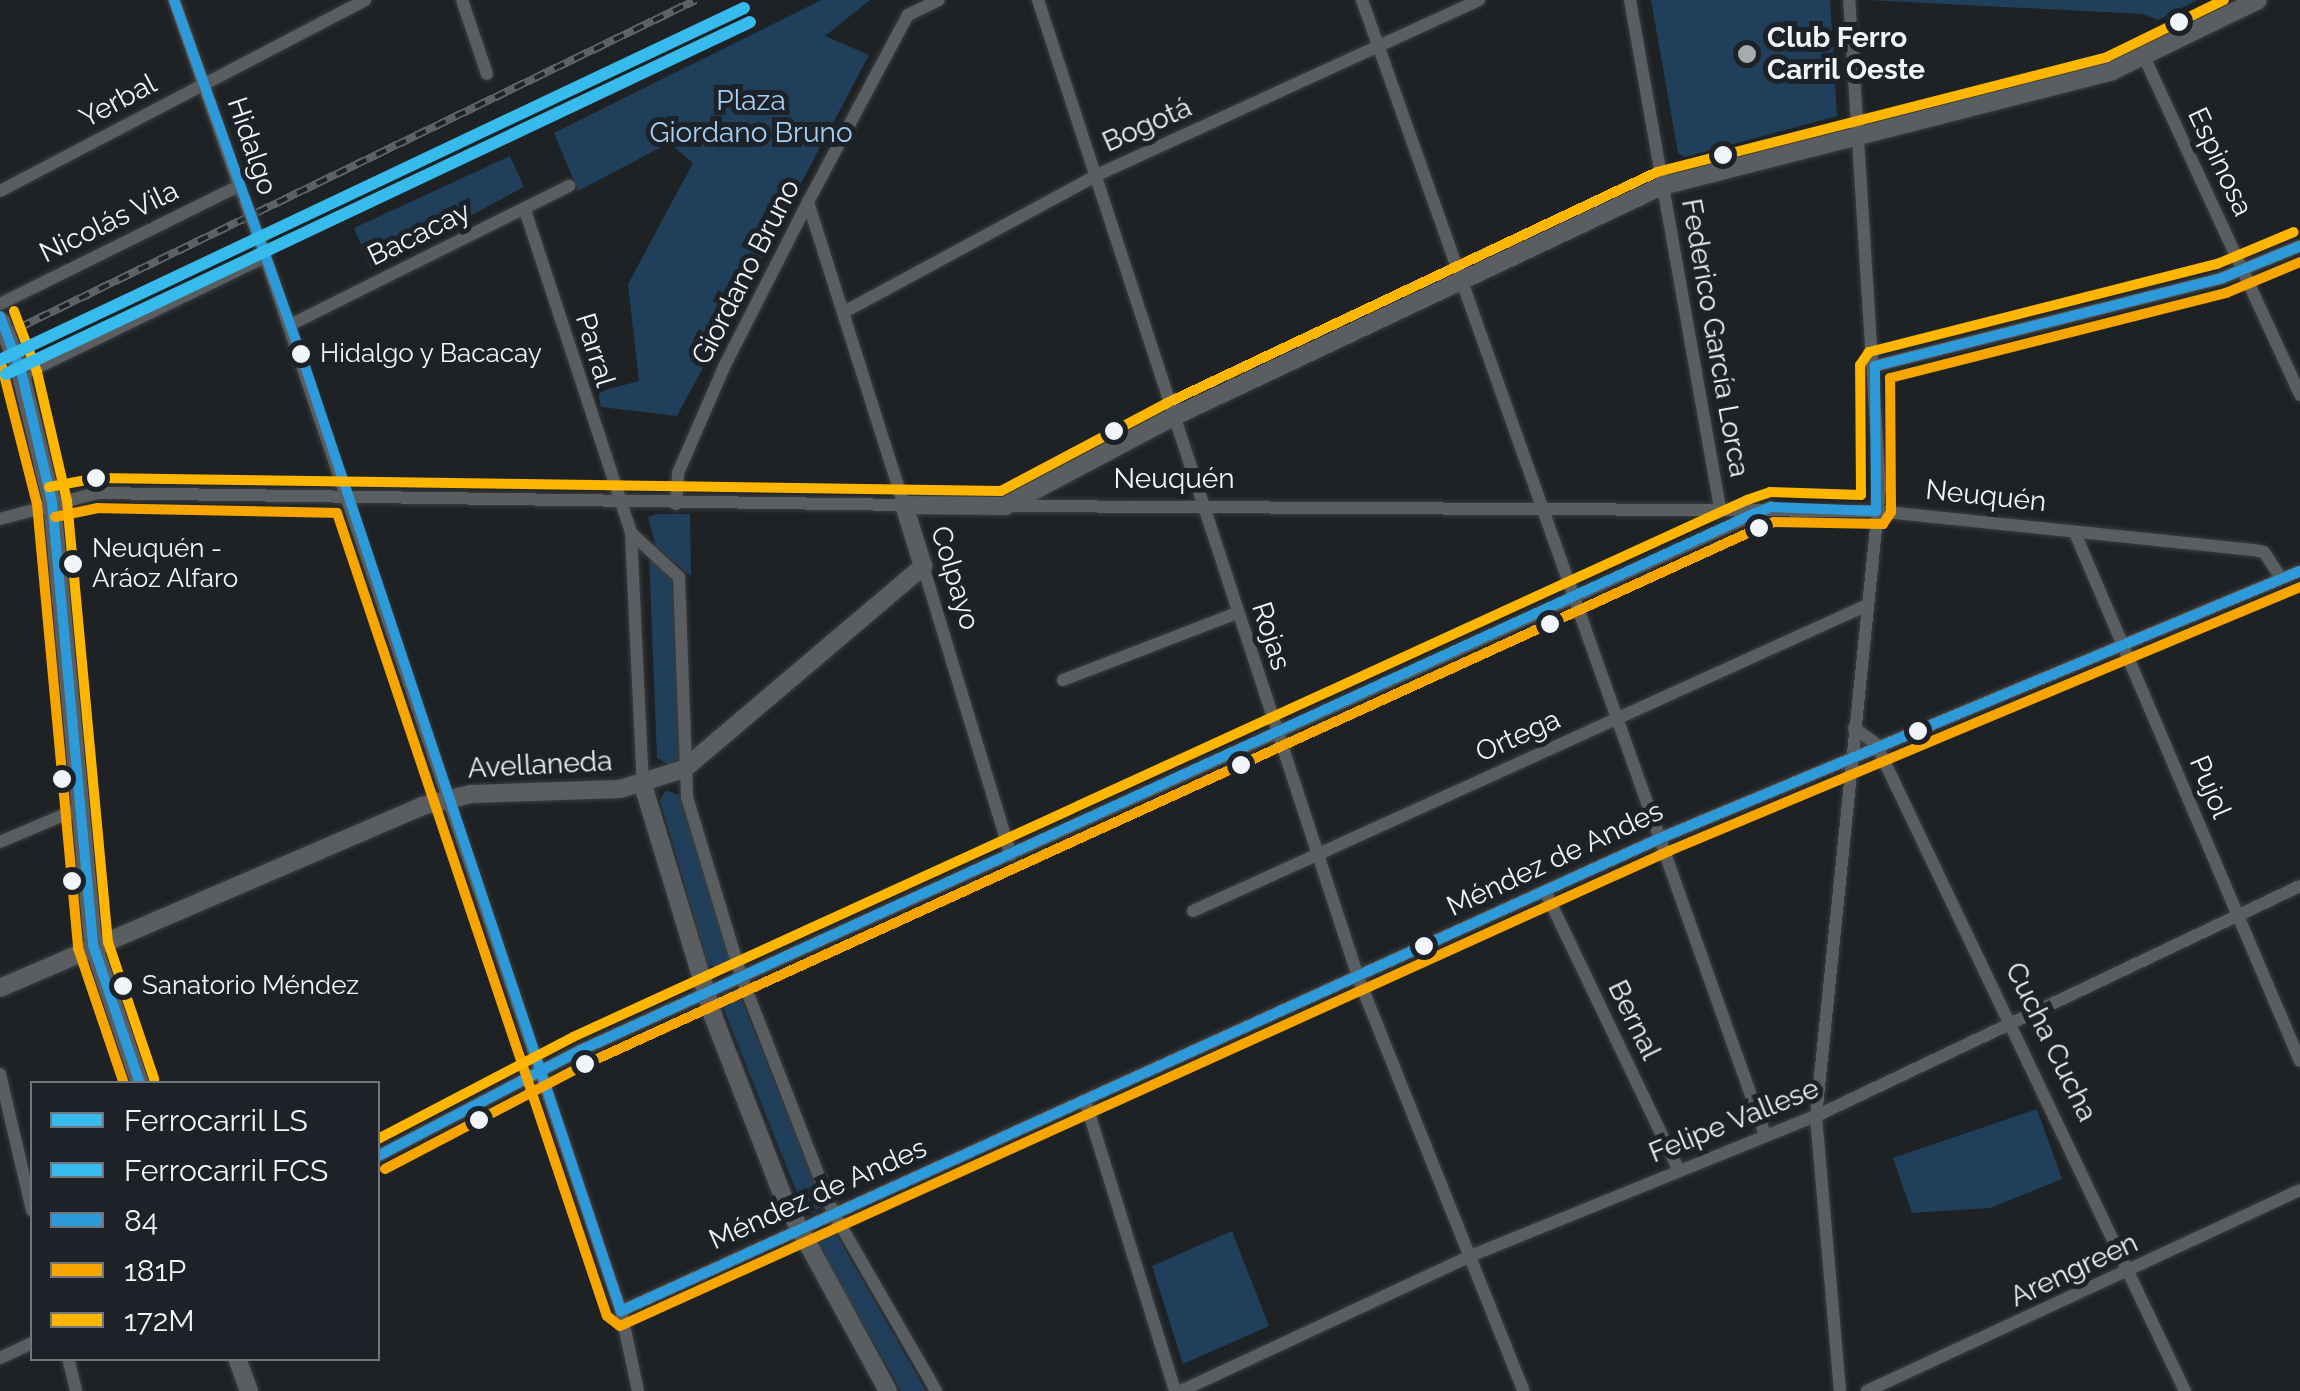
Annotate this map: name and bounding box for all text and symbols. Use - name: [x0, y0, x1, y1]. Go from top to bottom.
- unlabelled marker: [2169, 12, 2189, 32]
- place label: Club Ferro Carril Oeste: [1767, 21, 1926, 87]
- marker: Club Ferro Carril Oeste: [1736, 43, 1758, 65]
- street label: Yerbal: [74, 67, 162, 135]
- park label: Plaza Giordano Bruno: [649, 84, 853, 150]
- street label: Bogotá: [1097, 91, 1197, 159]
- street label: Hidalgo: [220, 93, 284, 199]
- street label: Espinosa: [2180, 102, 2260, 222]
- unlabelled marker: [1713, 145, 1733, 165]
- street label: Nicolás Vila: [34, 174, 184, 270]
- street label: Giordano Bruno: [685, 174, 807, 370]
- street label: Bacacay: [362, 195, 476, 273]
- street label: Federico García Lorca: [1674, 196, 1756, 480]
- street label: Parral: [568, 309, 622, 391]
- place label: Hidalgo y Bacacay: [320, 338, 543, 370]
- marker: Hidalgo y Bacacay: [291, 344, 311, 364]
- unlabelled marker: [1104, 421, 1124, 441]
- street label: Neuquén: [1113, 462, 1235, 496]
- unlabelled marker: [86, 468, 106, 488]
- street label: Neuquén: [1924, 473, 2048, 519]
- unlabelled marker: [1749, 518, 1769, 538]
- street label: Colpayo: [923, 522, 987, 634]
- place label: Neuquén - Aráoz Alfaro: [92, 533, 239, 594]
- marker: Neuquén - Aráoz Alfaro: [63, 554, 83, 574]
- street label: Rojas: [1244, 598, 1298, 674]
- unlabelled marker: [1540, 614, 1560, 634]
- street label: Ortega: [1471, 703, 1565, 769]
- unlabelled marker: [1908, 721, 1928, 741]
- street label: Avellaneda: [467, 744, 613, 786]
- street label: Pujol: [2182, 751, 2238, 823]
- unlabelled marker: [1231, 755, 1251, 775]
- unlabelled marker: [52, 769, 72, 789]
- street label: Méndez de Andes: [1441, 794, 1669, 924]
- unlabelled marker: [62, 871, 82, 891]
- unlabelled marker: [1414, 936, 1434, 956]
- street label: Cucha Cucha: [1998, 957, 2104, 1127]
- place label: Sanatorio Méndez: [142, 970, 359, 1002]
- street label: Bernal: [1600, 975, 1668, 1065]
- marker: Sanatorio Méndez: [113, 976, 133, 996]
- unlabelled marker: [575, 1054, 595, 1074]
- street label: Felipe Vallese: [1644, 1072, 1824, 1170]
- legend: [30, 1081, 380, 1361]
- text: Ferrocarril LS: [124, 1103, 308, 1138]
- unlabelled marker: [469, 1110, 489, 1130]
- street label: Méndez de Andes: [704, 1131, 932, 1257]
- text: Ferrocarril FCS: [124, 1153, 328, 1188]
- text: 84: [124, 1203, 158, 1238]
- street label: Arengreen: [2005, 1226, 2143, 1314]
- text: 181P: [124, 1253, 186, 1288]
- text: 172M: [124, 1303, 195, 1338]

